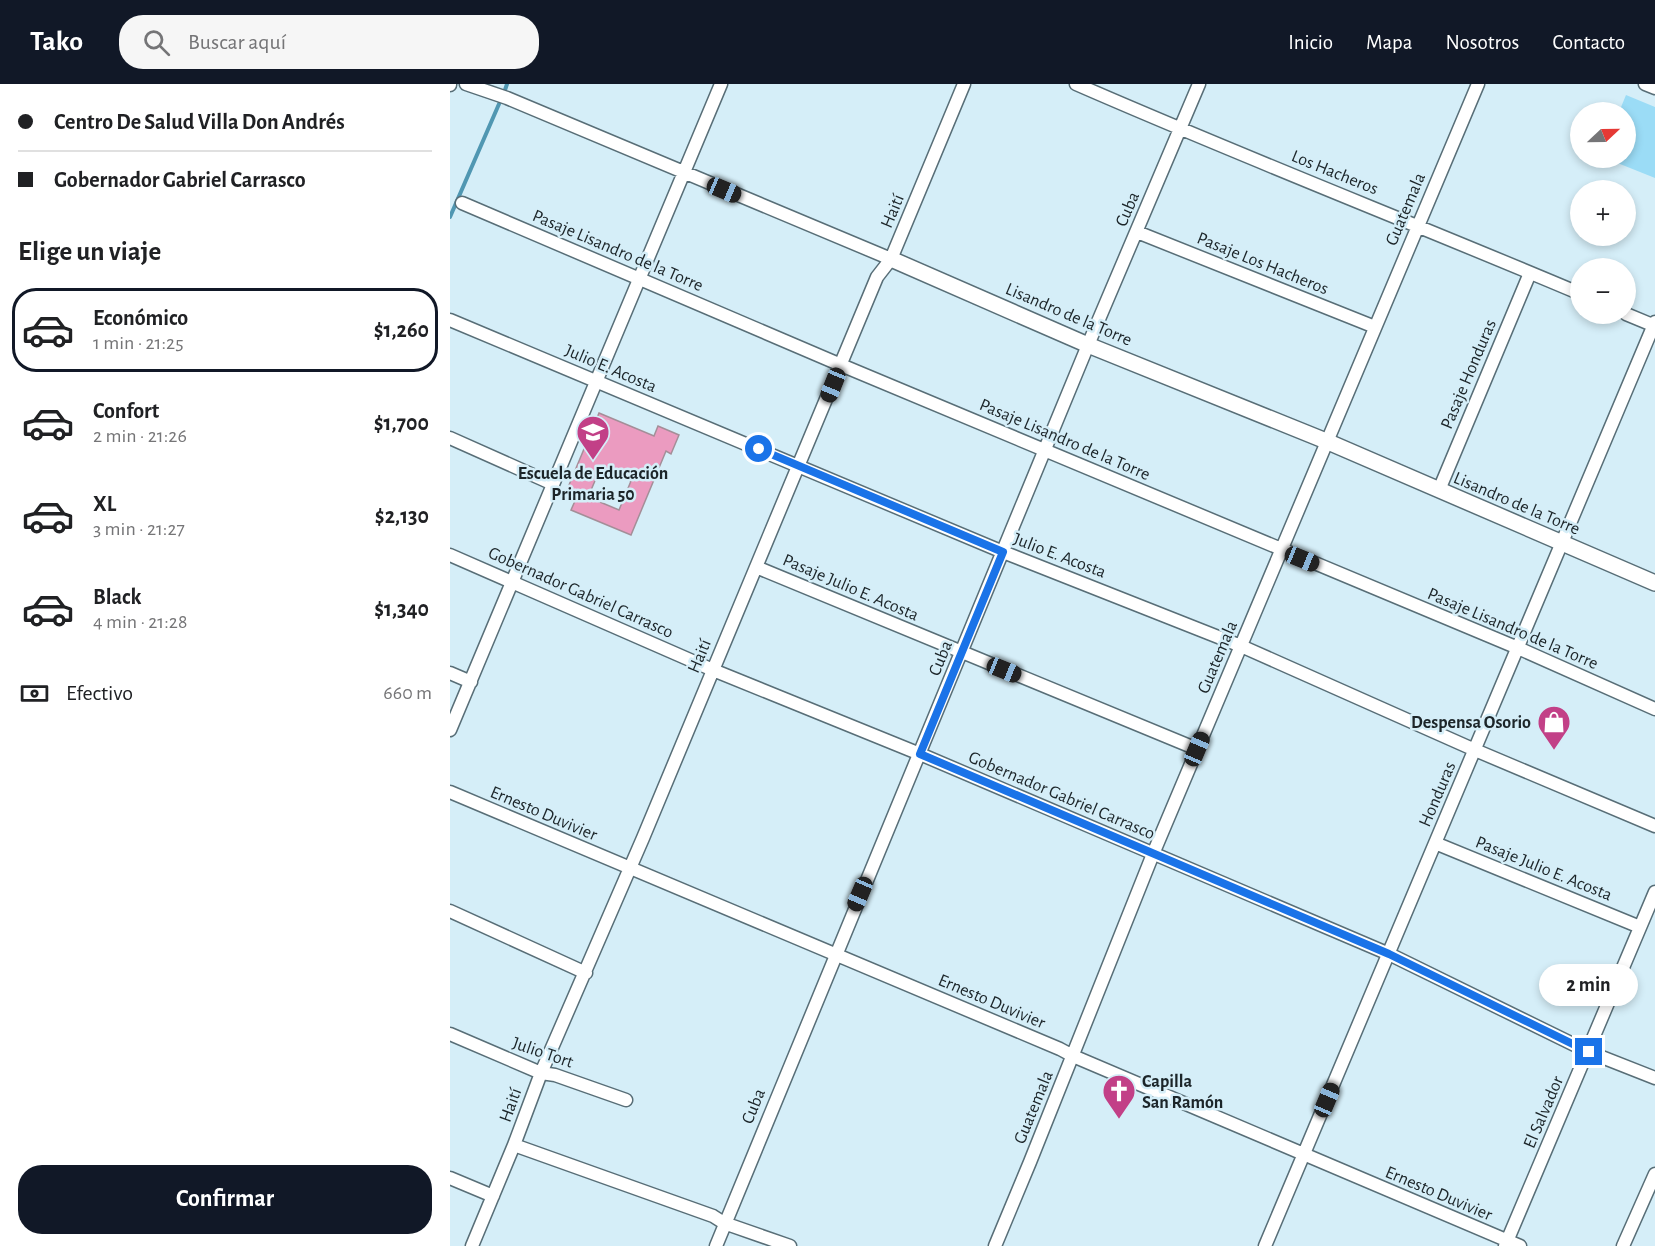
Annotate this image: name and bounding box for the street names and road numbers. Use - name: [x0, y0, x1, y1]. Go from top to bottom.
- street label: Los Hacheros: [1289, 147, 1381, 198]
- street label: Guatemala: [1383, 170, 1429, 248]
- street label: Cuba: [1113, 189, 1143, 229]
- street label: Haití: [878, 191, 908, 231]
- street label: Pasaje Lisandro de la Torre: [530, 207, 706, 295]
- street label: Pasaje Los Hacheros: [1194, 229, 1331, 299]
- street label: Lisandro de la Torre: [1003, 280, 1134, 350]
- street label: Pasaje Honduras: [1438, 317, 1500, 432]
- street label: Julio E. Acosta: [562, 342, 659, 396]
- street label: Pasaje Lisandro de la Torre: [977, 396, 1153, 484]
- street label: Lisandro de la Torre: [1451, 469, 1582, 539]
- street label: Julio E. Acosta: [1011, 530, 1108, 582]
- street label: Gobernador Gabriel Carrasco: [485, 544, 676, 642]
- street label: Pasaje Julio E. Acosta: [780, 551, 921, 625]
- street label: Pasaje Lisandro de la Torre: [1425, 585, 1601, 673]
- street label: Guatemala: [1195, 618, 1241, 696]
- street label: Haití: [685, 636, 715, 676]
- street label: Cuba: [926, 638, 956, 678]
- street label: Gobernador Gabriel Carrasco: [966, 748, 1158, 843]
- street label: Honduras: [1416, 759, 1460, 830]
- street label: Ernesto Duvivier: [487, 783, 600, 845]
- street label: Pasaje Julio E. Acosta: [1473, 833, 1615, 905]
- street label: Ernesto Duvivier: [935, 971, 1048, 1033]
- street label: Julio Tort: [510, 1034, 576, 1072]
- street label: Guatemala: [1011, 1068, 1057, 1147]
- street label: El Salvador: [1521, 1074, 1567, 1151]
- street label: Haití: [497, 1085, 526, 1125]
- street label: Cuba: [739, 1086, 769, 1126]
- street label: Ernesto Duvivier: [1382, 1163, 1495, 1225]

